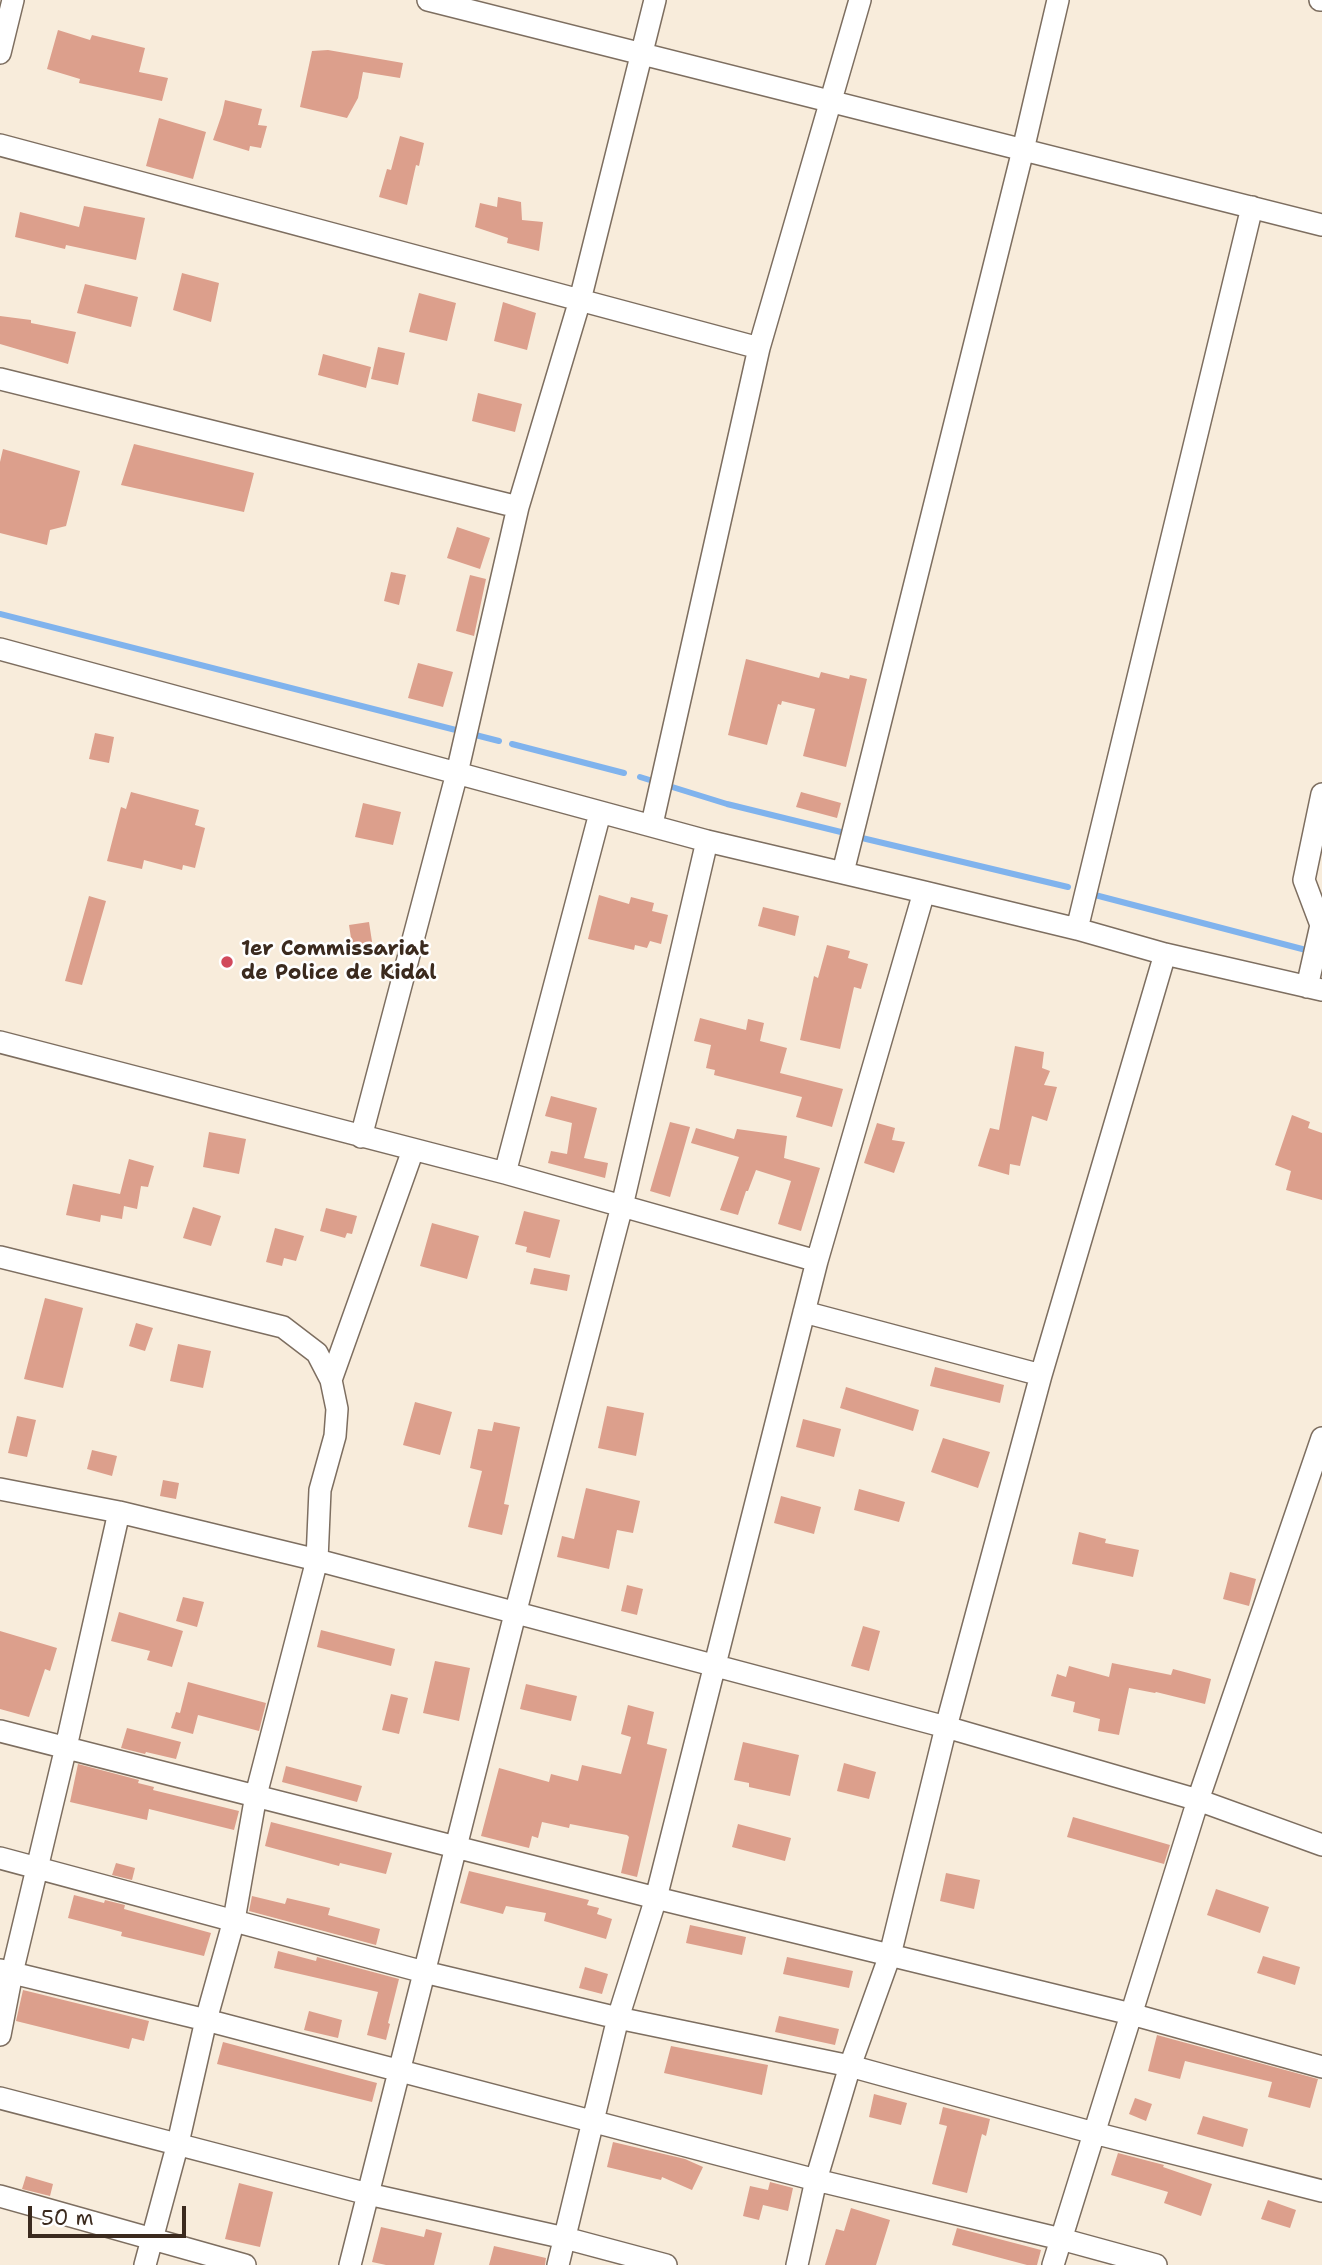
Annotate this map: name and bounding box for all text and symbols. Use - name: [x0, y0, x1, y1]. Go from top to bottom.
- place label: 1er Commissariat de Police de Kidal: [241, 937, 437, 987]
- marker: 1er Commissariat de Police de Kidal: [219, 954, 235, 970]
- scale bar: [32, 2192, 189, 2236]
- text: 50 m: [41, 2204, 94, 2232]

